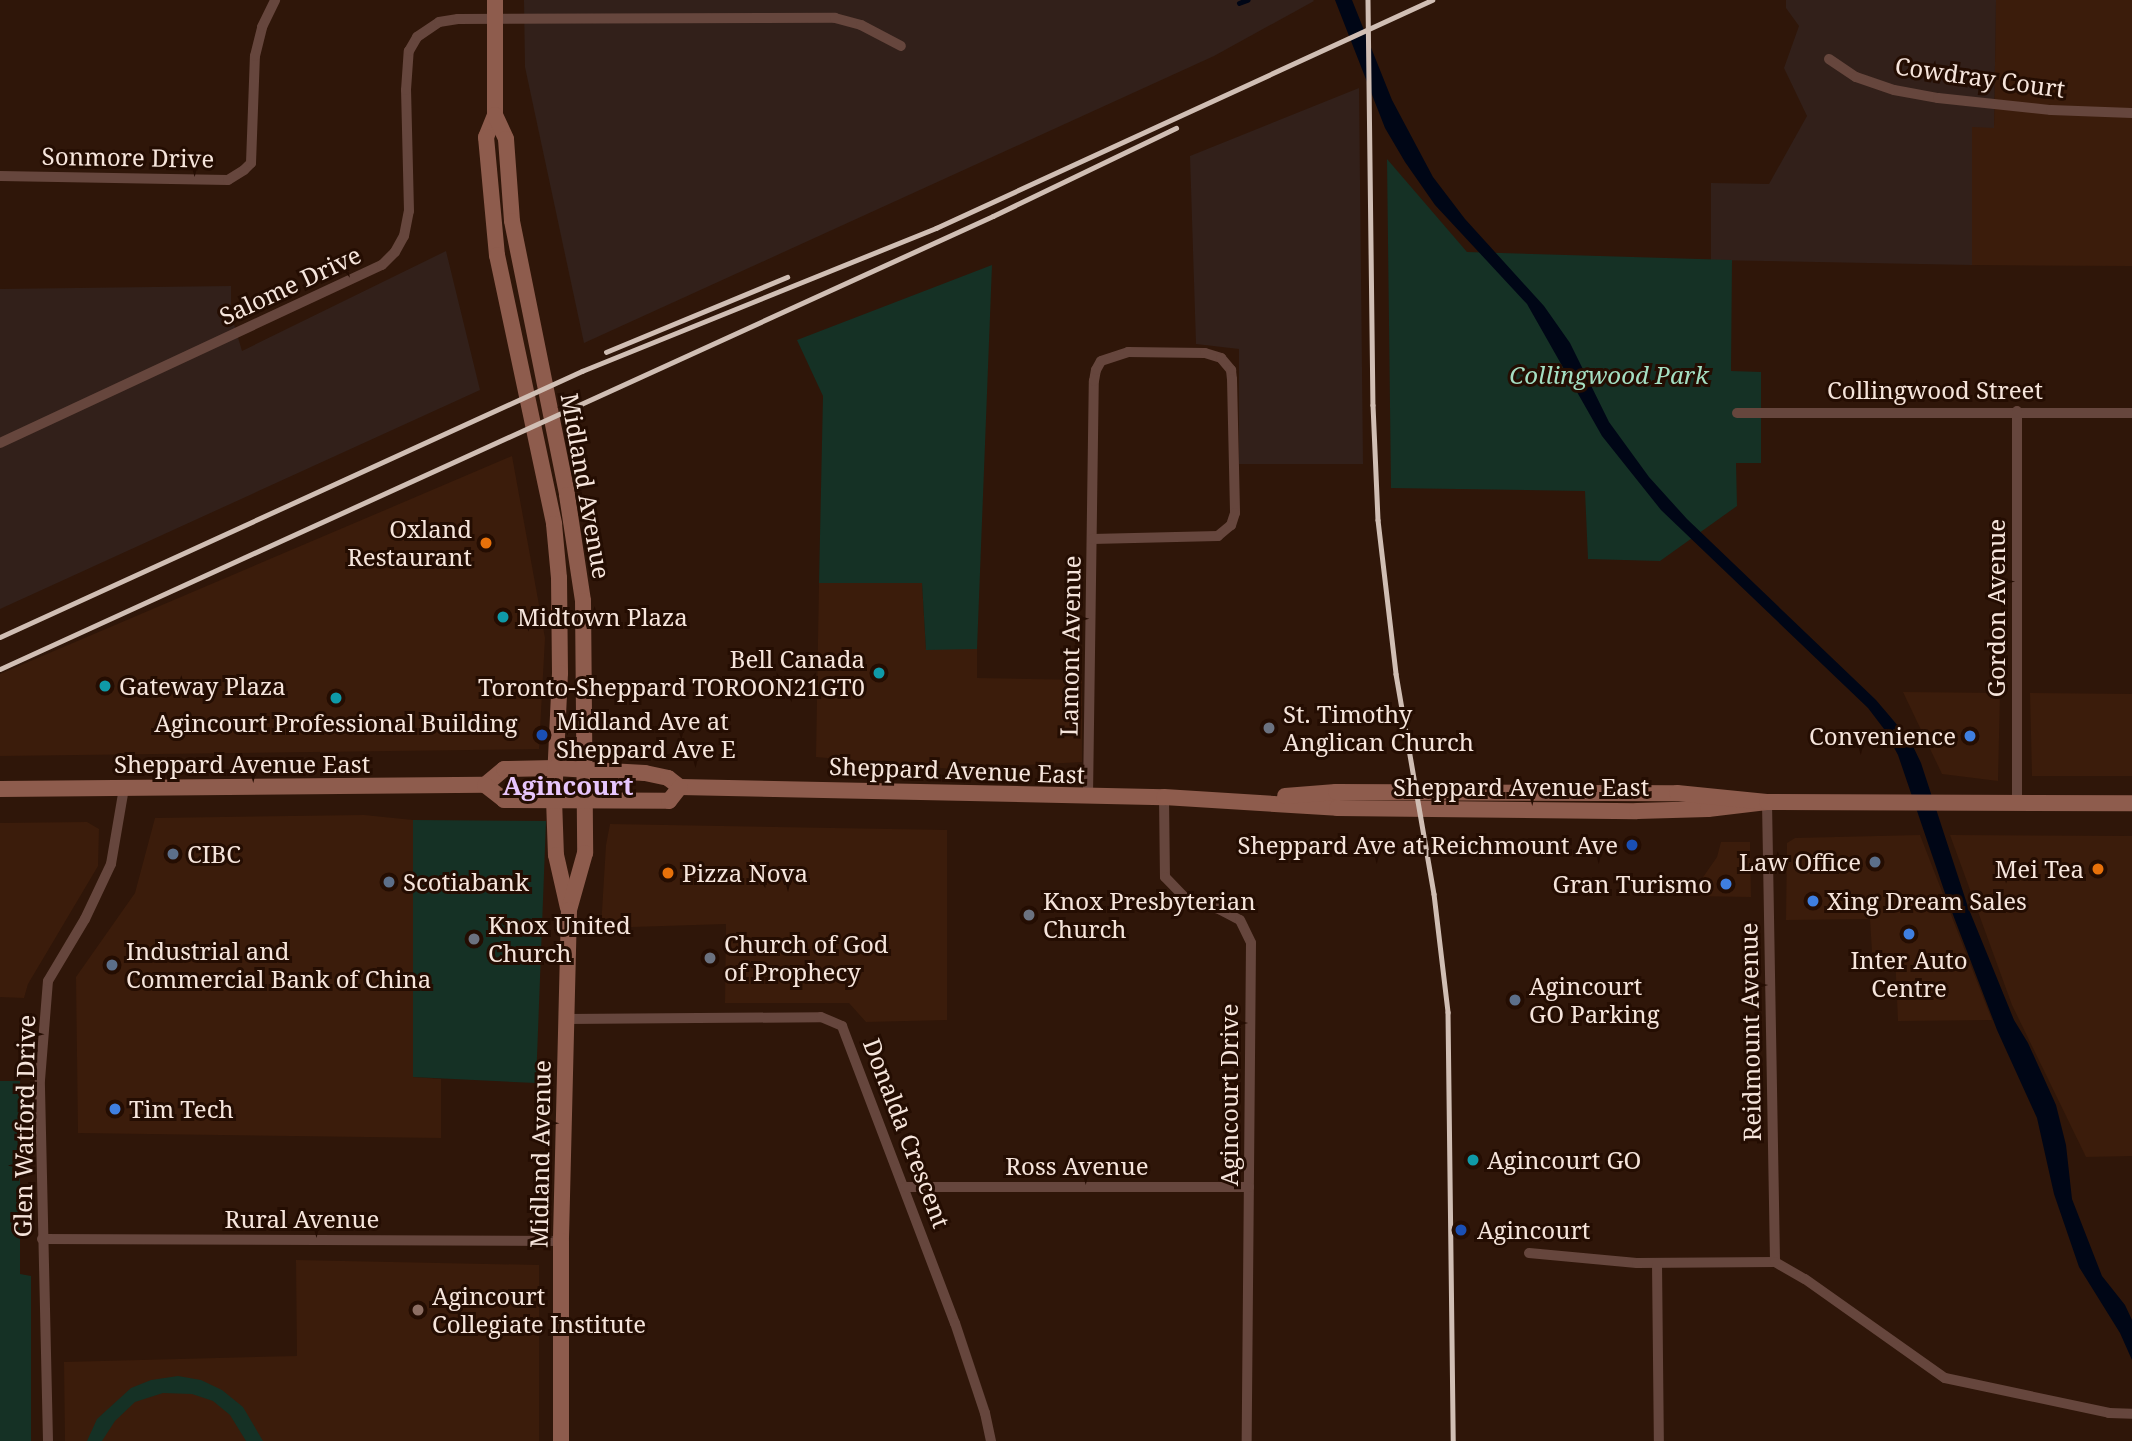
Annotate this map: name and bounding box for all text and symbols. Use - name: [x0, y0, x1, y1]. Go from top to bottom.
- street label: Cowdray Court: [1893, 51, 2067, 103]
- street label: Sonmore Drive: [42, 141, 214, 173]
- street label: Salome Drive: [215, 240, 365, 330]
- park label: Collingwood Park: [1509, 361, 1709, 389]
- street label: Collingwood Street: [1827, 376, 2043, 404]
- street label: Midland Avenue: [555, 391, 617, 581]
- place label: Oxland Restaurant: [347, 515, 472, 571]
- street label: Gordon Avenue: [1982, 519, 2010, 697]
- marker: Oxland Restaurant: [478, 535, 494, 551]
- street label: Lamont Avenue: [1054, 555, 1086, 737]
- place label: Midtown Plaza: [517, 603, 688, 631]
- marker: Midtown Plaza: [495, 609, 511, 625]
- place label: Bell Canada Toronto-Sheppard TOROON21GT0: [478, 645, 865, 701]
- marker: Bell Canada Toronto-Sheppard TOROON21GT0: [871, 665, 887, 681]
- place label: Gateway Plaza: [119, 672, 286, 700]
- marker: Gateway Plaza: [97, 678, 113, 694]
- marker: Agincourt Professional Building: [328, 690, 344, 706]
- place label: St. Timothy Anglican Church: [1283, 700, 1474, 756]
- place label: Midland Ave at Sheppard Ave E: [556, 707, 736, 763]
- place label: Agincourt Professional Building: [154, 709, 518, 737]
- marker: St. Timothy Anglican Church: [1261, 720, 1277, 736]
- place label: Convenience: [1809, 722, 1956, 750]
- marker: Midland Ave at Sheppard Ave E: [534, 727, 550, 743]
- marker: Convenience: [1962, 728, 1978, 744]
- street label: Sheppard Avenue East: [114, 750, 370, 778]
- street label: Sheppard Avenue East: [828, 751, 1086, 789]
- district label: Agincourt: [502, 770, 634, 802]
- street label: Sheppard Avenue East: [1393, 773, 1649, 801]
- place label: Sheppard Ave at Reichmount Ave: [1237, 831, 1618, 859]
- marker: Sheppard Ave at Reichmount Ave: [1624, 837, 1640, 853]
- place label: CIBC: [187, 840, 241, 868]
- marker: CIBC: [165, 846, 181, 862]
- place label: Law Office: [1739, 848, 1861, 876]
- marker: Law Office: [1867, 854, 1883, 870]
- place label: Mei Tea: [1995, 855, 2084, 883]
- place label: Pizza Nova: [682, 859, 808, 887]
- marker: Mei Tea: [2090, 861, 2106, 877]
- marker: Pizza Nova: [660, 865, 676, 881]
- place label: Scotiabank: [403, 868, 529, 896]
- place label: Gran Turismo: [1553, 870, 1712, 898]
- marker: Scotiabank: [381, 874, 397, 890]
- marker: Gran Turismo: [1718, 876, 1734, 892]
- place label: Knox Presbyterian Church: [1043, 887, 1256, 943]
- place label: Xing Dream Sales: [1827, 887, 2027, 915]
- marker: Xing Dream Sales: [1805, 893, 1821, 909]
- marker: Knox Presbyterian Church: [1021, 907, 1037, 923]
- place label: Knox United Church: [488, 911, 631, 967]
- street label: Reidmount Avenue: [1734, 922, 1766, 1142]
- marker: Inter Auto Centre: [1901, 926, 1917, 942]
- place label: Church of God of Prophecy: [724, 930, 888, 986]
- marker: Knox United Church: [466, 931, 482, 947]
- place label: Industrial and Commercial Bank of China: [126, 937, 431, 993]
- place label: Inter Auto Centre: [1850, 946, 1968, 1002]
- marker: Church of God of Prophecy: [702, 950, 718, 966]
- marker: Industrial and Commercial Bank of China: [104, 957, 120, 973]
- place label: Agincourt GO Parking: [1529, 972, 1660, 1028]
- marker: Agincourt GO Parking: [1507, 992, 1523, 1008]
- street label: Agincourt Drive: [1215, 1004, 1243, 1186]
- street label: Glen Watford Drive: [8, 1014, 40, 1238]
- street label: Donalda Crescent: [858, 1034, 956, 1232]
- street label: Midland Avenue: [524, 1060, 556, 1248]
- place label: Tim Tech: [129, 1095, 234, 1123]
- marker: Tim Tech: [107, 1101, 123, 1117]
- place label: Agincourt GO: [1487, 1146, 1641, 1174]
- street label: Ross Avenue: [1005, 1152, 1149, 1180]
- marker: Agincourt GO: [1465, 1152, 1481, 1168]
- street label: Rural Avenue: [225, 1205, 379, 1233]
- place label: Agincourt: [1477, 1216, 1590, 1244]
- marker: Agincourt: [1451, 1220, 1471, 1240]
- place label: Agincourt Collegiate Institute: [432, 1282, 646, 1338]
- marker: Agincourt Collegiate Institute: [410, 1302, 426, 1318]

